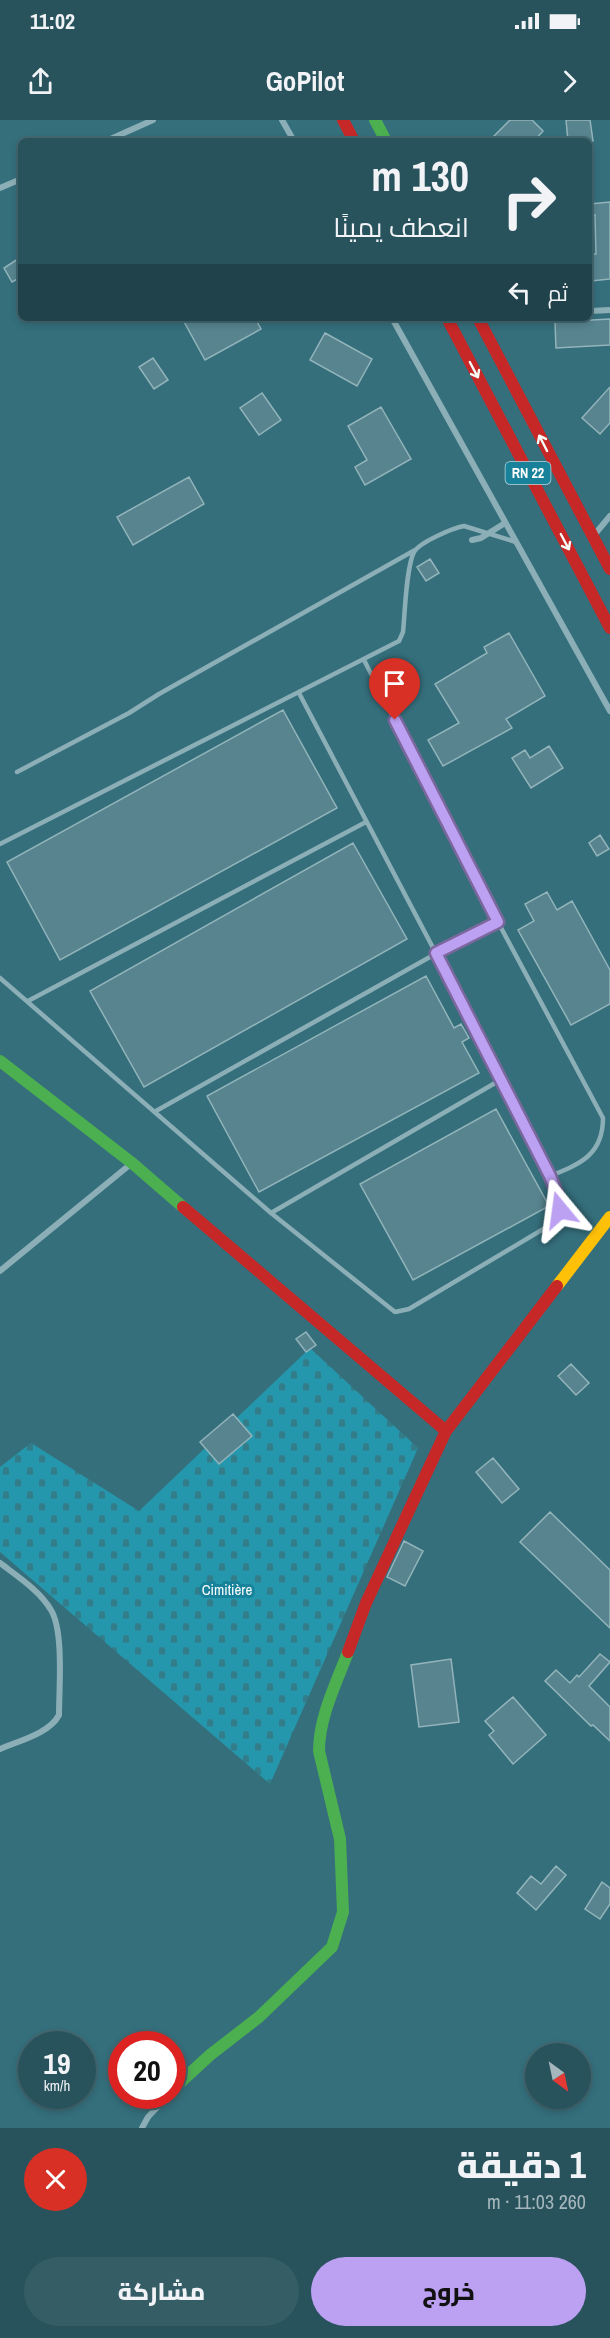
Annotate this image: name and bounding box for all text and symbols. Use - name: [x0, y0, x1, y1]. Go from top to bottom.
- text: 11:02: [30, 6, 75, 36]
- text: GoPilot: [266, 63, 344, 99]
- icon: share: [24, 65, 57, 98]
- icon: forward: [553, 65, 586, 98]
- text: 130 m: [371, 148, 469, 204]
- icon: right: [490, 162, 568, 240]
- text: انعطف يمينًا: [333, 209, 469, 245]
- icon: left: [503, 276, 536, 309]
- text: ثم: [548, 278, 568, 308]
- one-way arrow: [468, 361, 480, 378]
- one-way arrow: [536, 435, 548, 453]
- road number: RN 22: [506, 462, 550, 484]
- one-way arrow: [560, 533, 571, 551]
- pin: [369, 658, 420, 720]
- icon: arrive: [378, 667, 411, 700]
- position arrow: [528, 1178, 592, 1242]
- park label: Cimitière: [202, 1579, 252, 1600]
- speed limit sign: 20: [108, 2031, 186, 2109]
- text: 19: [43, 2043, 71, 2083]
- north arrow: [525, 2043, 591, 2109]
- map controls: [525, 2043, 591, 2109]
- text: km/h: [44, 2075, 70, 2096]
- text: 1 دقيقة: [457, 2141, 586, 2189]
- button: close: [24, 2148, 87, 2211]
- text: 260 m · 11:03: [487, 2188, 586, 2215]
- button: مشاركة: [24, 2257, 299, 2326]
- button: خروج: [311, 2257, 586, 2326]

